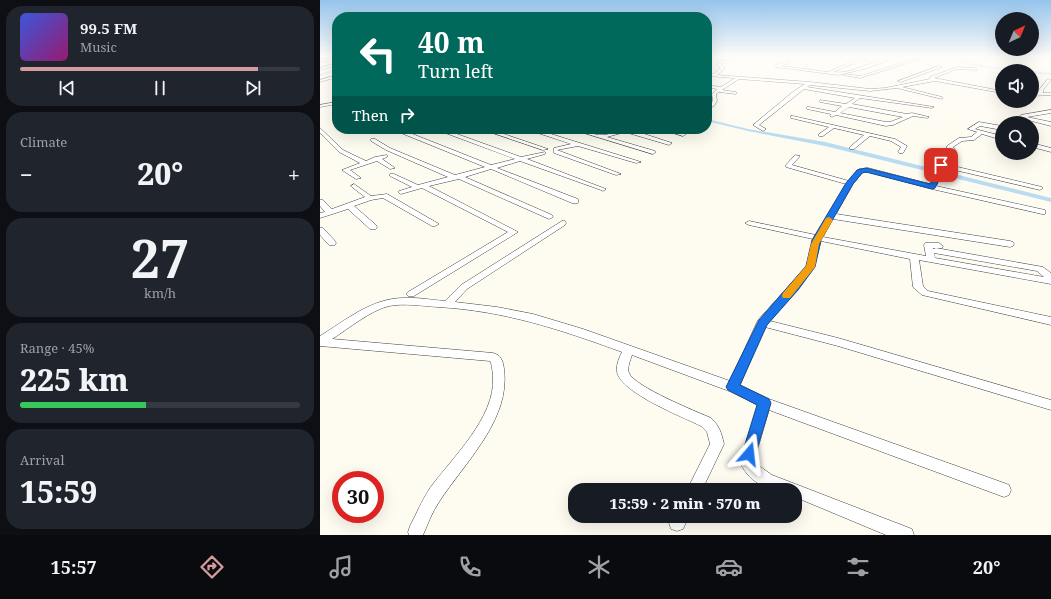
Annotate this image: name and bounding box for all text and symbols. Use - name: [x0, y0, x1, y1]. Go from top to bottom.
- north arrow: [995, 12, 1039, 56]
- map controls: [995, 12, 1039, 160]
- text: 99.5 FM: [80, 18, 137, 38]
- text: 40 m: [418, 23, 485, 61]
- icon: left: [352, 28, 404, 80]
- text: Music: [80, 38, 117, 56]
- text: Turn left: [418, 59, 493, 83]
- button: sound: [995, 64, 1039, 108]
- icon: previous: [56, 77, 78, 99]
- icon: pause: [149, 77, 171, 99]
- icon: next: [242, 77, 264, 99]
- icon: right: [396, 104, 418, 126]
- text: Then: [352, 105, 388, 125]
- button: search: [995, 116, 1039, 160]
- text: Climate: [20, 133, 67, 151]
- pin: [924, 148, 958, 182]
- text: 20°: [137, 153, 183, 194]
- icon: arrive: [930, 154, 952, 176]
- text: −: [20, 159, 33, 189]
- text: +: [288, 159, 300, 189]
- text: 27: [131, 222, 189, 293]
- text: km/h: [144, 284, 176, 302]
- text: Range · 45%: [20, 339, 94, 357]
- text: 225 km: [20, 359, 129, 400]
- position arrow: [728, 433, 770, 475]
- text: Arrival: [20, 451, 64, 469]
- text: 15:59: [20, 471, 97, 512]
- speed limit sign: 30: [332, 471, 384, 523]
- text: 15:59 · 2 min · 570 m: [609, 493, 761, 513]
- icon: directions: [198, 553, 226, 581]
- icon: music: [327, 553, 355, 581]
- icon: phone: [456, 553, 484, 581]
- icon: climate: [585, 553, 613, 581]
- icon: car: [715, 553, 743, 581]
- icon: filters: [844, 553, 872, 581]
- text: 15:57: [51, 555, 97, 579]
- text: 20°: [973, 555, 1000, 579]

